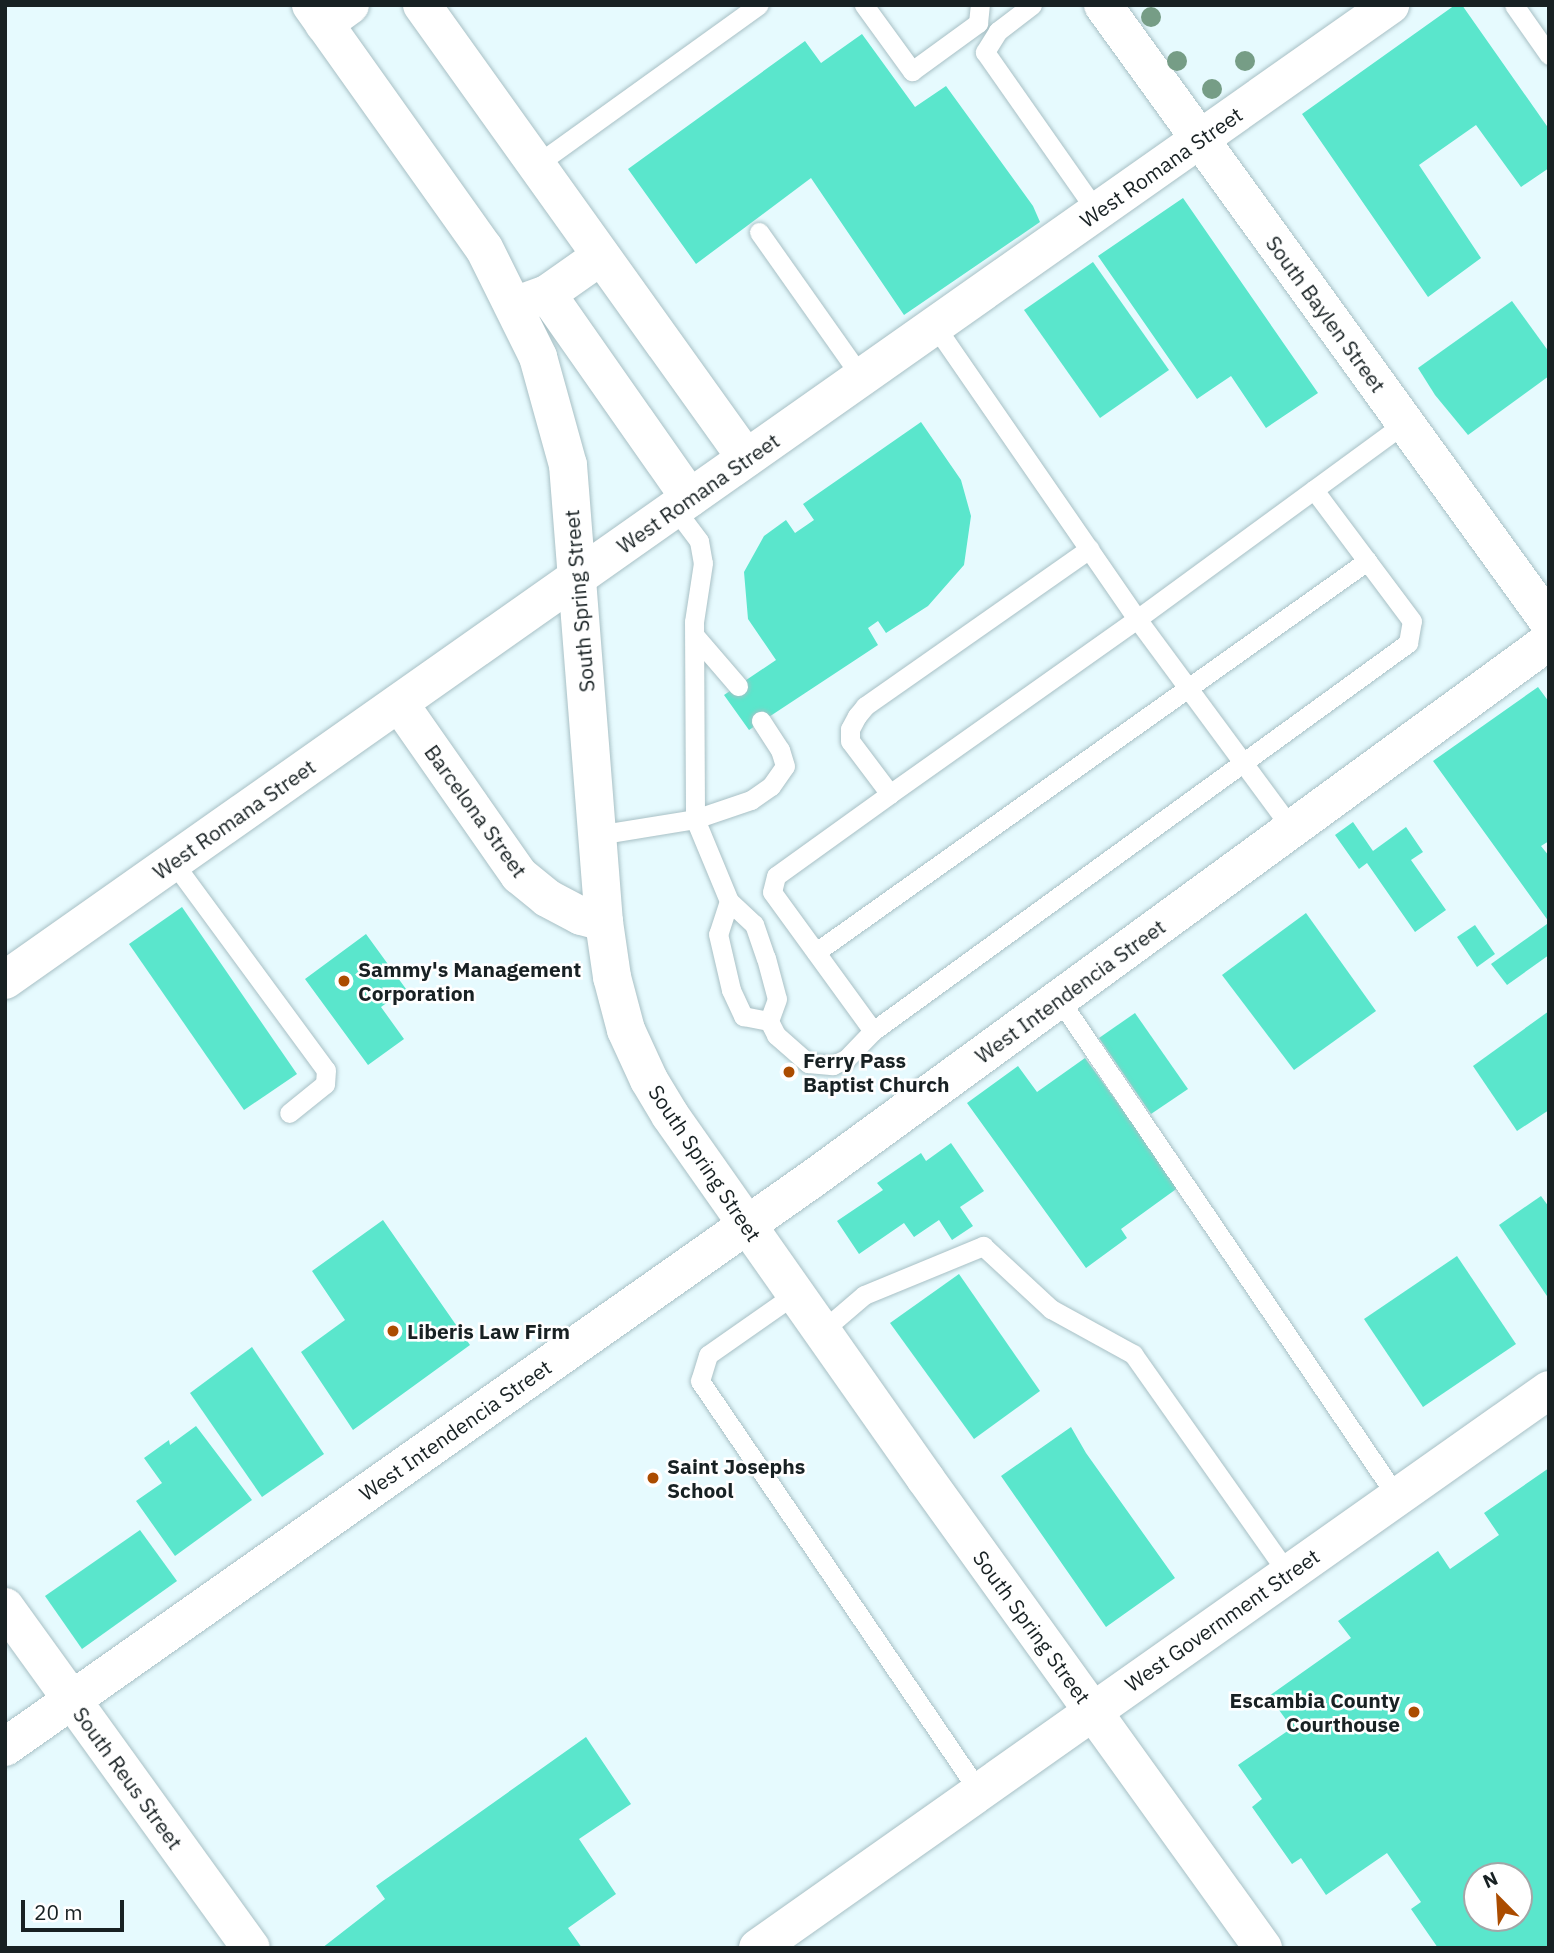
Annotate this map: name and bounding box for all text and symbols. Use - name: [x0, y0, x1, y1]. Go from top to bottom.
- street label: West Romana Street: [1075, 101, 1247, 233]
- street label: South Baylen Street: [1261, 231, 1391, 397]
- street label: West Romana Street: [612, 427, 784, 559]
- street label: South Spring Street: [558, 509, 600, 693]
- street label: Barcelona Street: [419, 740, 533, 882]
- street label: West Romana Street: [148, 753, 320, 885]
- street label: West Intendencia Street: [970, 914, 1170, 1068]
- place label: Sammy's Management Corporation: [358, 956, 581, 1006]
- marker: Sammy's Management Corporation: [336, 973, 352, 989]
- place label: Ferry Pass Baptist Church: [803, 1047, 950, 1097]
- marker: Ferry Pass Baptist Church: [781, 1064, 797, 1080]
- street label: South Spring Street: [643, 1080, 767, 1246]
- place label: Liberis Law Firm: [407, 1318, 570, 1344]
- marker: Liberis Law Firm: [385, 1323, 401, 1339]
- street label: West Intendencia Street: [354, 1354, 556, 1506]
- place label: Saint Josephs School: [667, 1453, 805, 1503]
- marker: Saint Josephs School: [645, 1470, 661, 1486]
- street label: West Government Street: [1120, 1543, 1324, 1697]
- street label: South Spring Street: [968, 1546, 1096, 1708]
- place label: Escambia County Courthouse: [1230, 1687, 1400, 1737]
- street label: South Reus Street: [68, 1702, 188, 1854]
- marker: Escambia County Courthouse: [1406, 1704, 1422, 1720]
- north arrow: [1463, 1862, 1533, 1932]
- text: N: [1479, 1866, 1501, 1893]
- scale bar: [24, 1886, 128, 1930]
- text: 20 m: [34, 1898, 83, 1926]

